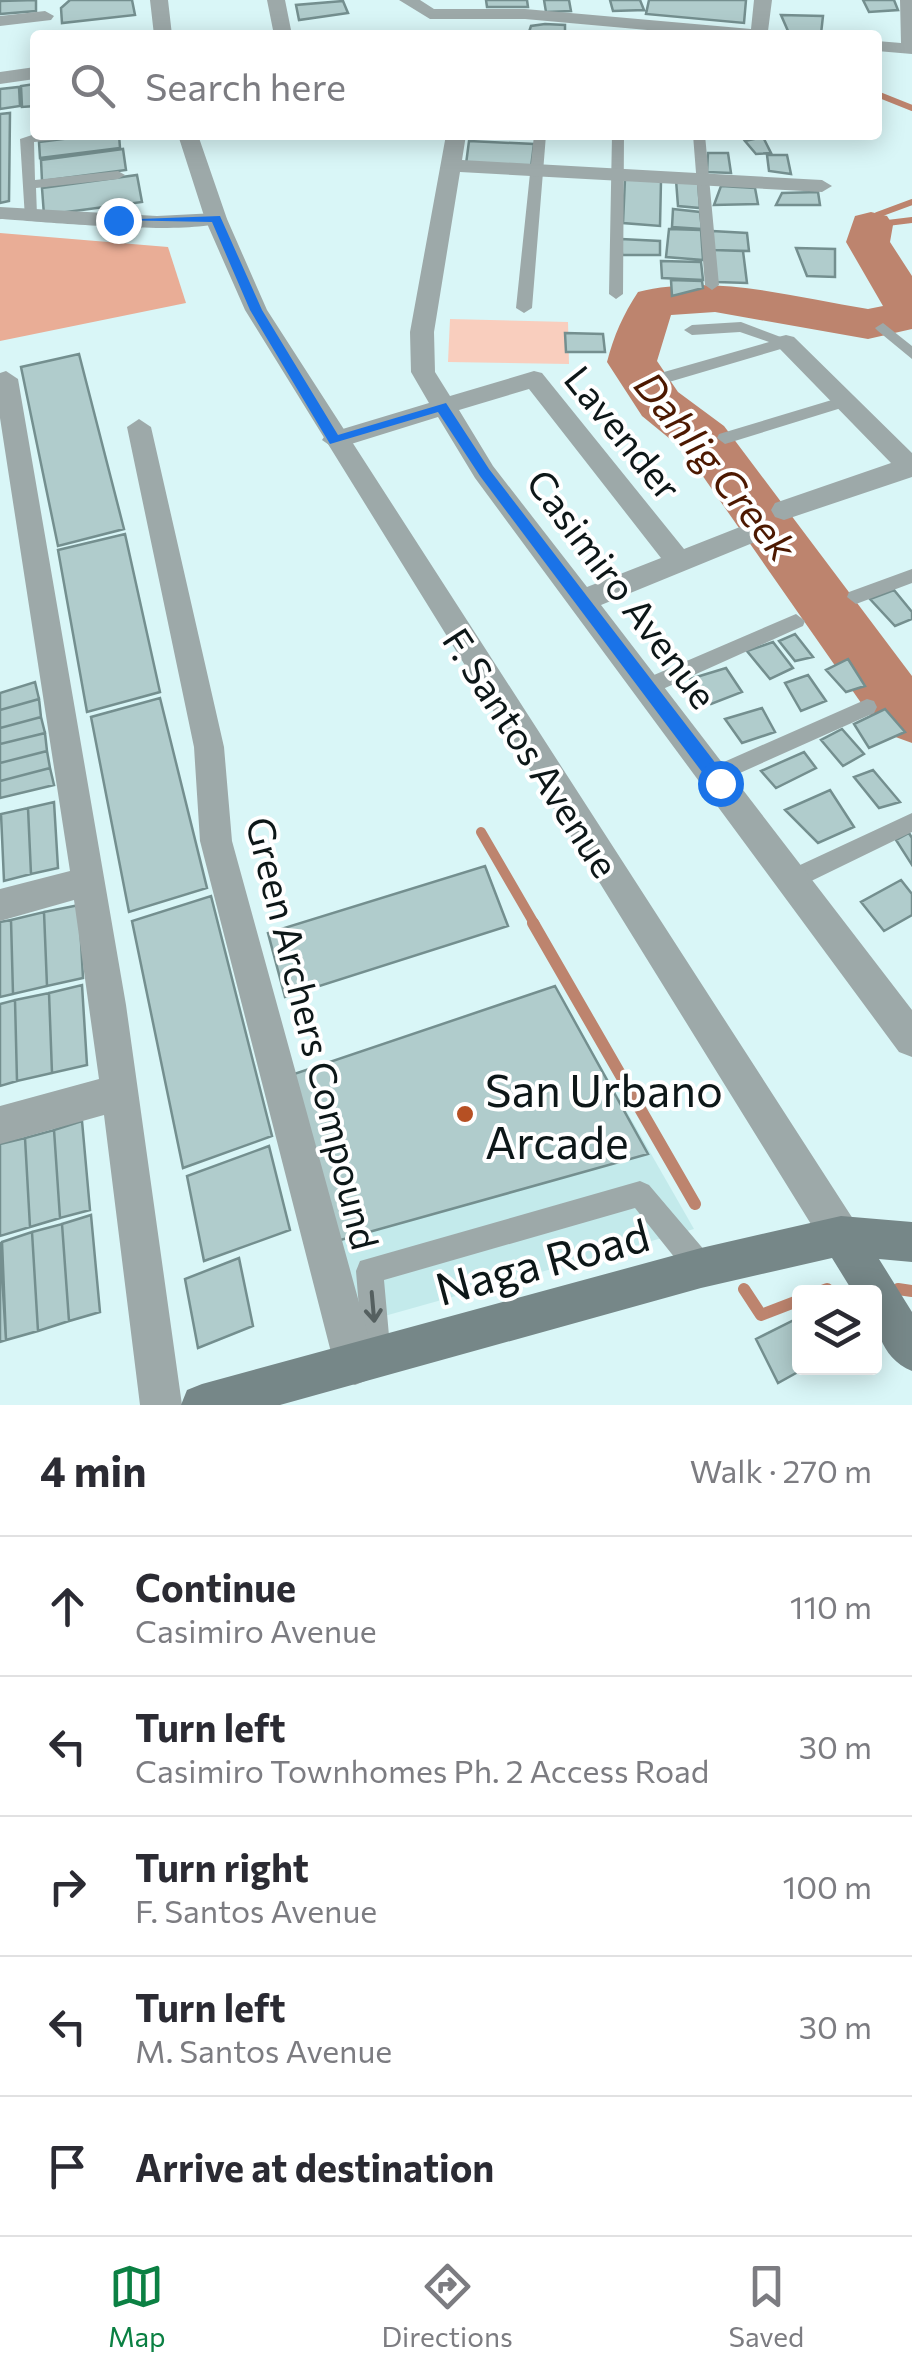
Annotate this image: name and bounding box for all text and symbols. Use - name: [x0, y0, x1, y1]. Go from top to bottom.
- search box: [30, 30, 882, 140]
- icon: search: [65, 58, 120, 113]
- text: Search here: [145, 62, 346, 109]
- route end: [96, 198, 142, 244]
- street label: Lavender: [556, 355, 692, 509]
- water label: Dahlig Creek: [626, 360, 809, 571]
- street label: Casimiro Avenue: [518, 459, 728, 717]
- street label: F. Santos Avenue: [434, 619, 630, 885]
- route start: [698, 761, 744, 807]
- street label: Green Archers Compound: [237, 812, 391, 1254]
- place label: San Urbano Arcade: [485, 1061, 723, 1168]
- marker: San Urbano Arcade: [454, 1103, 476, 1125]
- street label: Naga Road: [429, 1205, 655, 1315]
- map controls: [792, 1285, 882, 1375]
- button: layers: [792, 1285, 882, 1375]
- one-way arrow: [364, 1291, 383, 1323]
- text: 4 min: [40, 1444, 146, 1496]
- text: Walk · 270 m: [690, 1450, 872, 1490]
- text: Continue: [135, 1563, 296, 1610]
- icon: ahead: [40, 1579, 95, 1634]
- text: 110 m: [790, 1586, 872, 1626]
- text: Casimiro Avenue: [135, 1610, 377, 1650]
- text: Turn left: [135, 1703, 286, 1750]
- icon: left: [40, 1719, 95, 1774]
- text: 30 m: [799, 1726, 872, 1766]
- text: Casimiro Townhomes Ph. 2 Access Road: [135, 1750, 709, 1790]
- text: Turn right: [135, 1843, 309, 1890]
- icon: right: [40, 1859, 95, 1914]
- text: 100 m: [783, 1866, 872, 1906]
- text: F. Santos Avenue: [135, 1890, 377, 1930]
- text: Turn left: [135, 1983, 286, 2030]
- icon: left: [40, 1999, 95, 2054]
- text: 30 m: [799, 2006, 872, 2046]
- text: M. Santos Avenue: [135, 2030, 392, 2070]
- icon: arrive: [40, 2139, 95, 2194]
- text: Arrive at destination: [135, 2143, 494, 2190]
- tab: Map: [108, 2259, 166, 2353]
- tab: Directions: [381, 2259, 513, 2353]
- tab: Saved: [729, 2259, 804, 2353]

